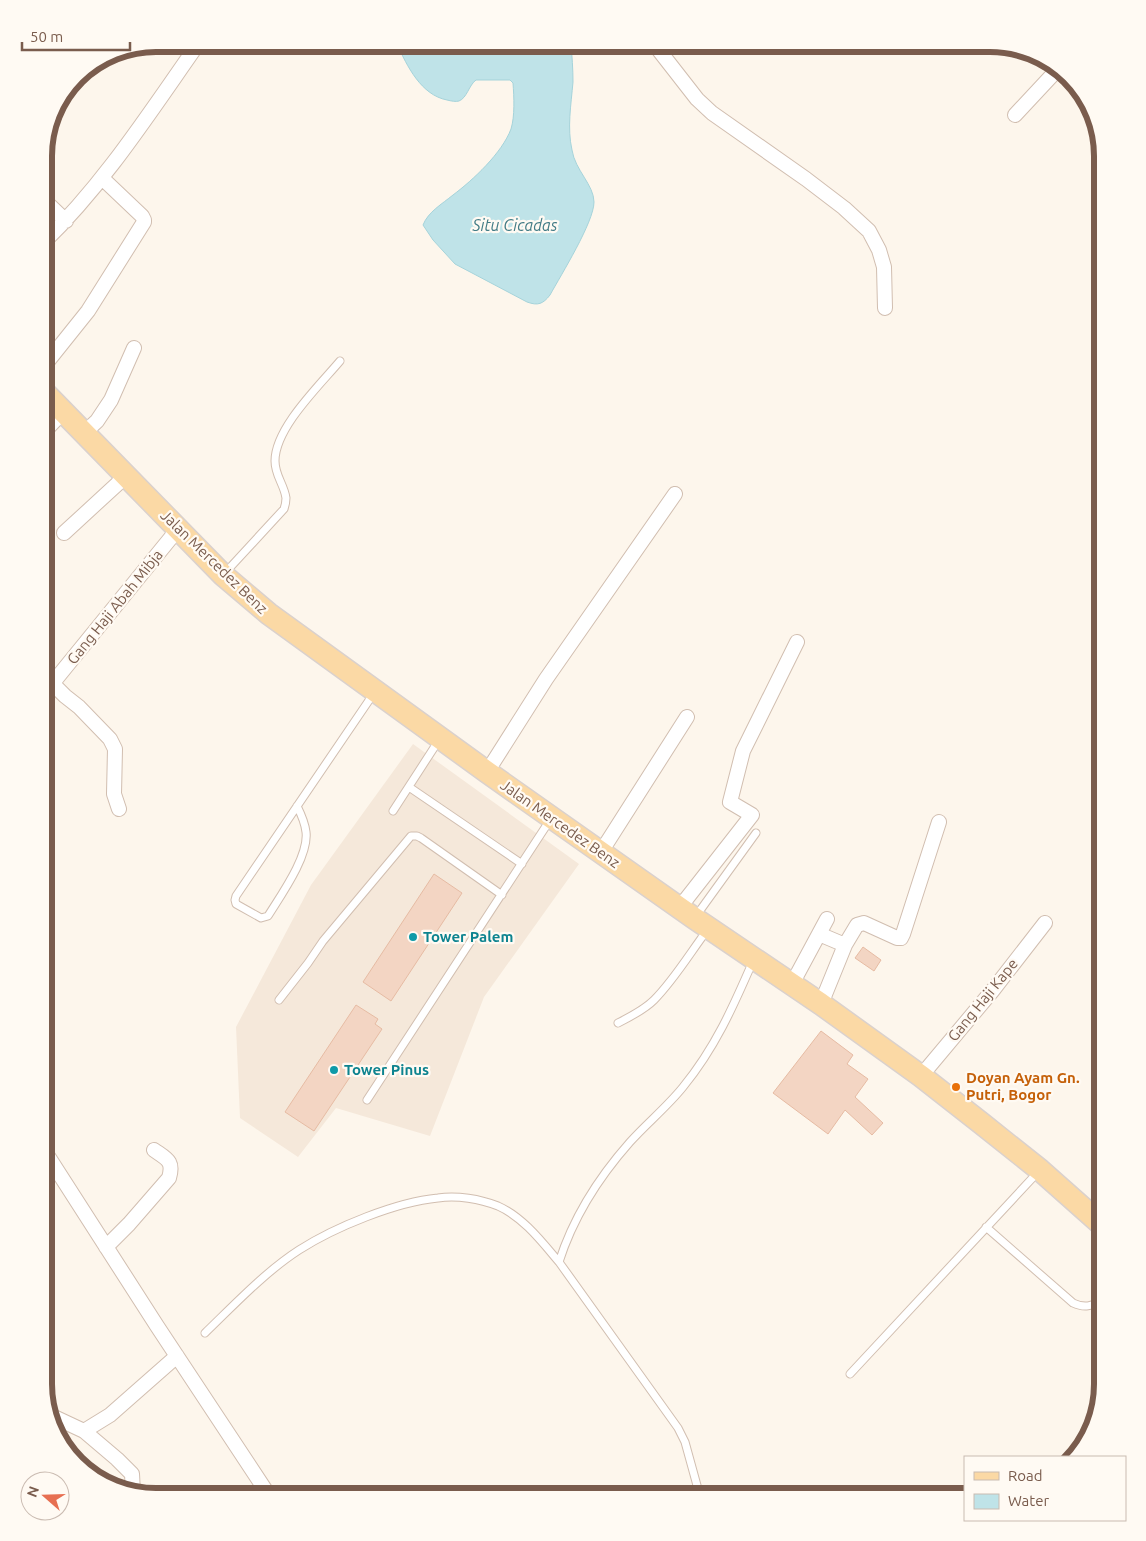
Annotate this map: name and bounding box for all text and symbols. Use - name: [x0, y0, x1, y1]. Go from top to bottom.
- scale bar: [22, 20, 130, 52]
- text: 50 m: [30, 28, 63, 45]
- water label: Situ Cicadas: [472, 216, 558, 234]
- street label: Jalan Mercedez Benz: [158, 506, 271, 617]
- street label: Gang Haji Abah Mibja: [63, 546, 166, 667]
- street label: Jalan Mercedez Benz: [497, 776, 623, 871]
- place label: Tower Palem: [423, 928, 513, 945]
- marker: Tower Palem: [407, 931, 419, 943]
- street label: Gang Haji Kape: [944, 955, 1021, 1044]
- place label: Tower Pinus: [344, 1061, 429, 1078]
- marker: Tower Pinus: [328, 1064, 340, 1076]
- place label: Doyan Ayam Gn. Putri, Bogor: [966, 1069, 1080, 1103]
- marker: Doyan Ayam Gn. Putri, Bogor: [950, 1081, 962, 1093]
- legend: [964, 1456, 1126, 1521]
- text: Road: [1008, 1467, 1043, 1484]
- north arrow: [20, 1471, 70, 1521]
- text: N: [23, 1484, 42, 1499]
- text: Water: [1008, 1492, 1049, 1509]

